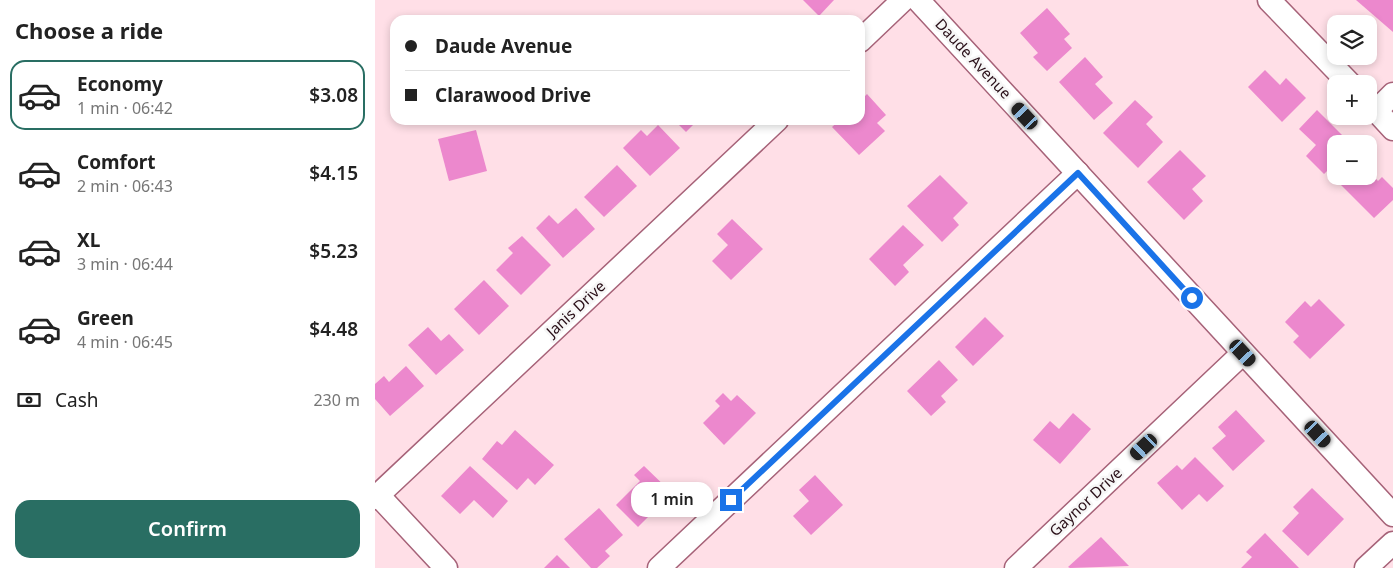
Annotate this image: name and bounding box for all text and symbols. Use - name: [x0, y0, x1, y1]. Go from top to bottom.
- street label: Daude Avenue: [931, 14, 1016, 103]
- text: Choose a ride: [15, 15, 163, 45]
- map controls: [1327, 15, 1377, 185]
- button: layers: [1327, 15, 1377, 65]
- text: Daude Avenue: [435, 33, 572, 59]
- text: Economy: [77, 71, 163, 97]
- icon: car: [17, 73, 62, 118]
- button: +: [1327, 75, 1377, 125]
- text: $3.08: [309, 82, 358, 108]
- text: Clarawood Drive: [435, 82, 591, 108]
- text: 1 min · 06:42: [77, 97, 173, 119]
- car: [1009, 100, 1040, 132]
- button: −: [1327, 135, 1377, 185]
- text: Comfort: [77, 149, 156, 175]
- icon: car: [17, 151, 62, 196]
- text: $4.15: [309, 160, 358, 186]
- text: 2 min · 06:43: [77, 175, 173, 197]
- text: XL: [77, 227, 100, 253]
- icon: car: [17, 229, 62, 274]
- text: $5.23: [309, 238, 358, 264]
- text: 3 min · 06:44: [77, 253, 173, 275]
- street label: Janis Drive: [540, 276, 609, 342]
- route start: [1181, 287, 1203, 309]
- text: Green: [77, 305, 134, 331]
- icon: car: [17, 307, 62, 352]
- text: $4.48: [309, 316, 358, 342]
- text: 4 min · 06:45: [77, 331, 173, 353]
- car: [1227, 337, 1258, 369]
- icon: cash: [15, 386, 43, 414]
- text: Cash: [55, 387, 99, 413]
- text: 230 m: [313, 389, 360, 411]
- car: [1302, 418, 1333, 450]
- car: [1127, 431, 1160, 463]
- street label: Gaynor Drive: [1045, 462, 1126, 540]
- callout: 1 min: [631, 482, 713, 518]
- text: 1 min: [650, 488, 694, 510]
- route end: [720, 489, 742, 511]
- button: Confirm: [15, 500, 360, 558]

